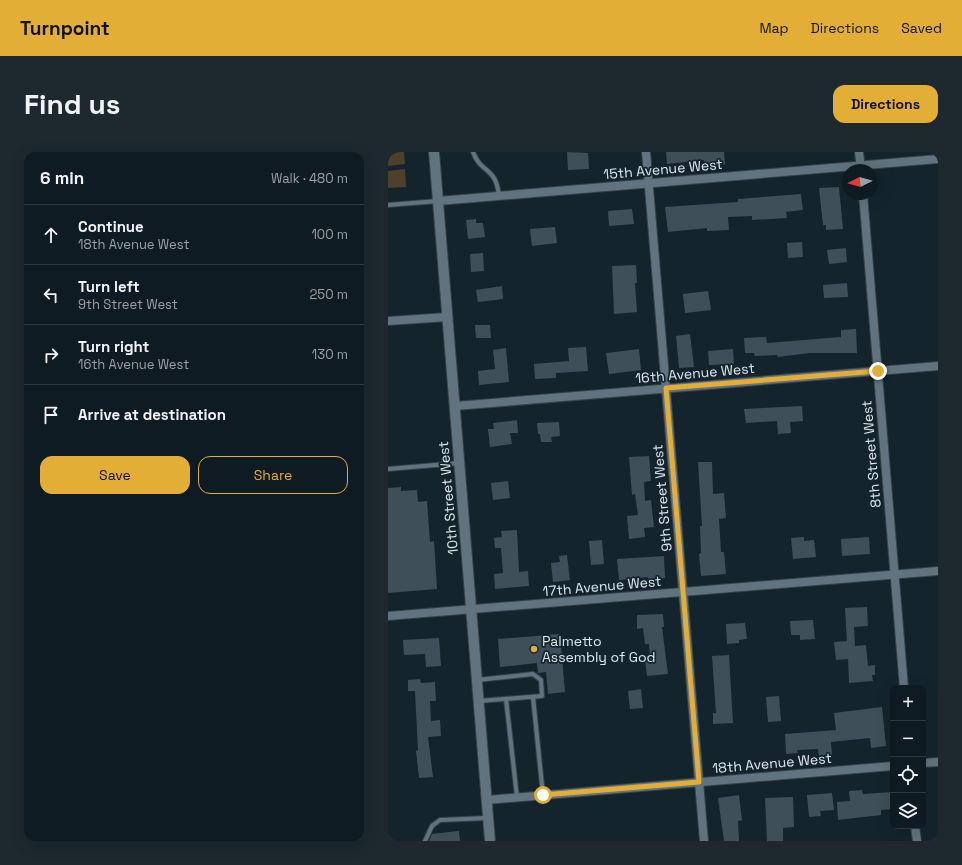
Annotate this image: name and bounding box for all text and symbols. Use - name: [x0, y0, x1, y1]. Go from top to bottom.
- text: Turnpoint: [20, 16, 110, 41]
- text: Map: [759, 19, 789, 37]
- text: Directions: [811, 19, 879, 37]
- text: Saved: [901, 19, 942, 37]
- button: Directions: [833, 85, 938, 123]
- text: Find us: [24, 86, 121, 122]
- street label: 15th Avenue West: [603, 155, 723, 183]
- north arrow: [842, 164, 878, 200]
- text: 6 min: [40, 167, 84, 189]
- text: Walk · 480 m: [271, 170, 348, 187]
- text: Continue: [78, 217, 144, 236]
- icon: ahead: [40, 224, 62, 246]
- text: 100 m: [311, 226, 348, 243]
- text: 18th Avenue West: [78, 236, 189, 253]
- text: Turn left: [78, 277, 140, 296]
- icon: left: [40, 284, 62, 306]
- text: 250 m: [310, 286, 348, 303]
- text: 9th Street West: [78, 296, 178, 313]
- text: Turn right: [78, 337, 149, 356]
- icon: right: [40, 344, 62, 366]
- text: 130 m: [312, 346, 348, 363]
- text: 16th Avenue West: [78, 356, 189, 373]
- street label: 16th Avenue West: [635, 359, 755, 387]
- route end: [869, 362, 887, 380]
- street label: 8th Street West: [857, 400, 885, 508]
- icon: arrive: [40, 404, 62, 426]
- text: Arrive at destination: [78, 405, 226, 424]
- street label: 10th Street West: [434, 441, 462, 555]
- street label: 9th Street West: [648, 444, 676, 552]
- button: Save: [40, 456, 190, 494]
- button: Share: [198, 456, 348, 494]
- street label: 17th Avenue West: [542, 572, 662, 600]
- place label: Palmetto Assembly of God: [542, 632, 656, 666]
- marker: Palmetto Assembly of God: [529, 644, 539, 654]
- map controls: [890, 685, 926, 829]
- button: +: [890, 685, 926, 721]
- button: −: [890, 721, 926, 757]
- street label: 18th Avenue West: [711, 749, 833, 777]
- button: locate: [890, 757, 926, 793]
- route start: [534, 786, 552, 804]
- button: layers: [890, 793, 926, 829]

